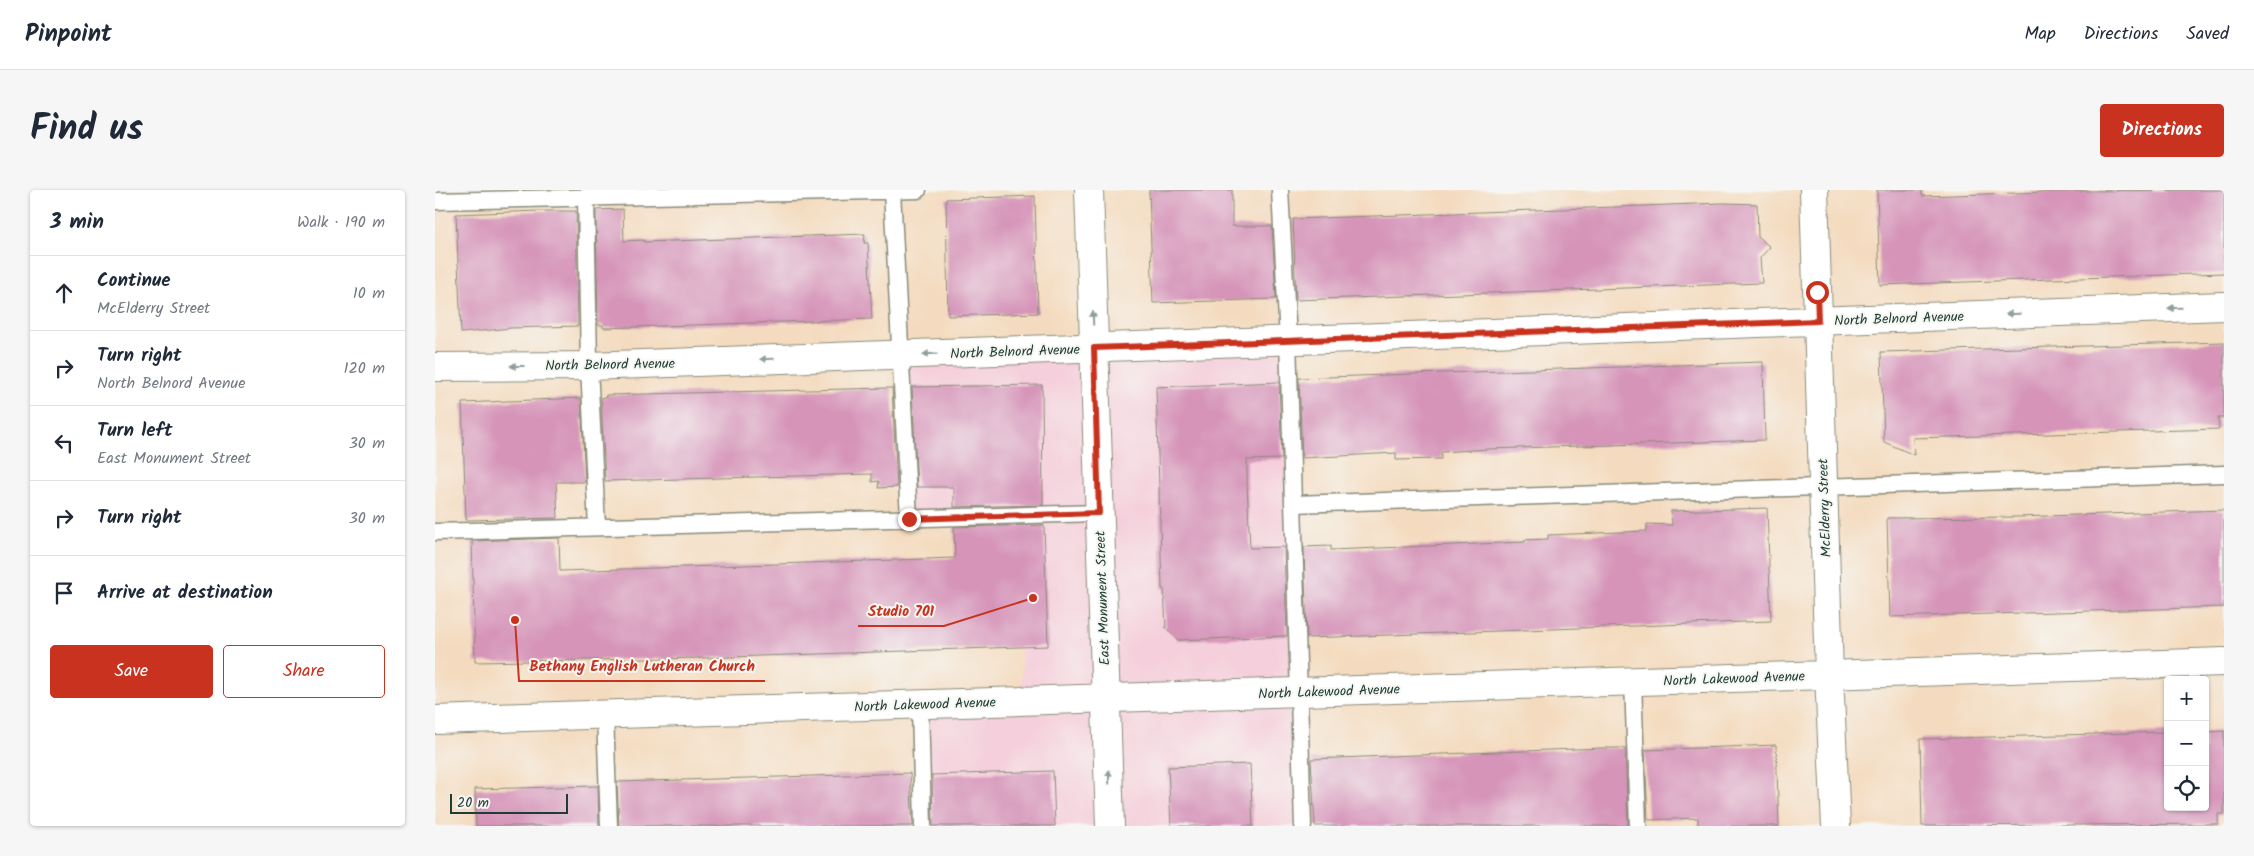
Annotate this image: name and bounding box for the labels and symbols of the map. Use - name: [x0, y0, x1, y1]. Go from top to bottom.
- route start: [1806, 281, 1829, 304]
- one-way arrow: [2167, 304, 2183, 312]
- street label: North Belnord Avenue: [1834, 306, 1965, 332]
- one-way arrow: [1089, 309, 1097, 325]
- one-way arrow: [2005, 311, 2021, 319]
- street label: North Belnord Avenue: [950, 339, 1081, 365]
- one-way arrow: [922, 350, 938, 358]
- street label: North Belnord Avenue: [545, 353, 676, 377]
- one-way arrow: [759, 356, 775, 364]
- one-way arrow: [509, 362, 525, 370]
- street label: McElderry Street: [1812, 457, 1838, 558]
- route end: [898, 508, 921, 531]
- street label: East Monument Street: [1090, 530, 1116, 666]
- callout: Studio 701: [858, 596, 944, 626]
- text: Studio 701: [868, 600, 935, 624]
- callout: Bethany English Lutheran Church: [519, 651, 765, 681]
- text: Bethany English Lutheran Church: [529, 655, 755, 679]
- street label: North Lakewood Avenue: [1663, 666, 1806, 692]
- street label: North Lakewood Avenue: [1258, 679, 1401, 705]
- street label: North Lakewood Avenue: [854, 692, 997, 718]
- one-way arrow: [1104, 769, 1112, 785]
- scale bar: [450, 791, 567, 814]

